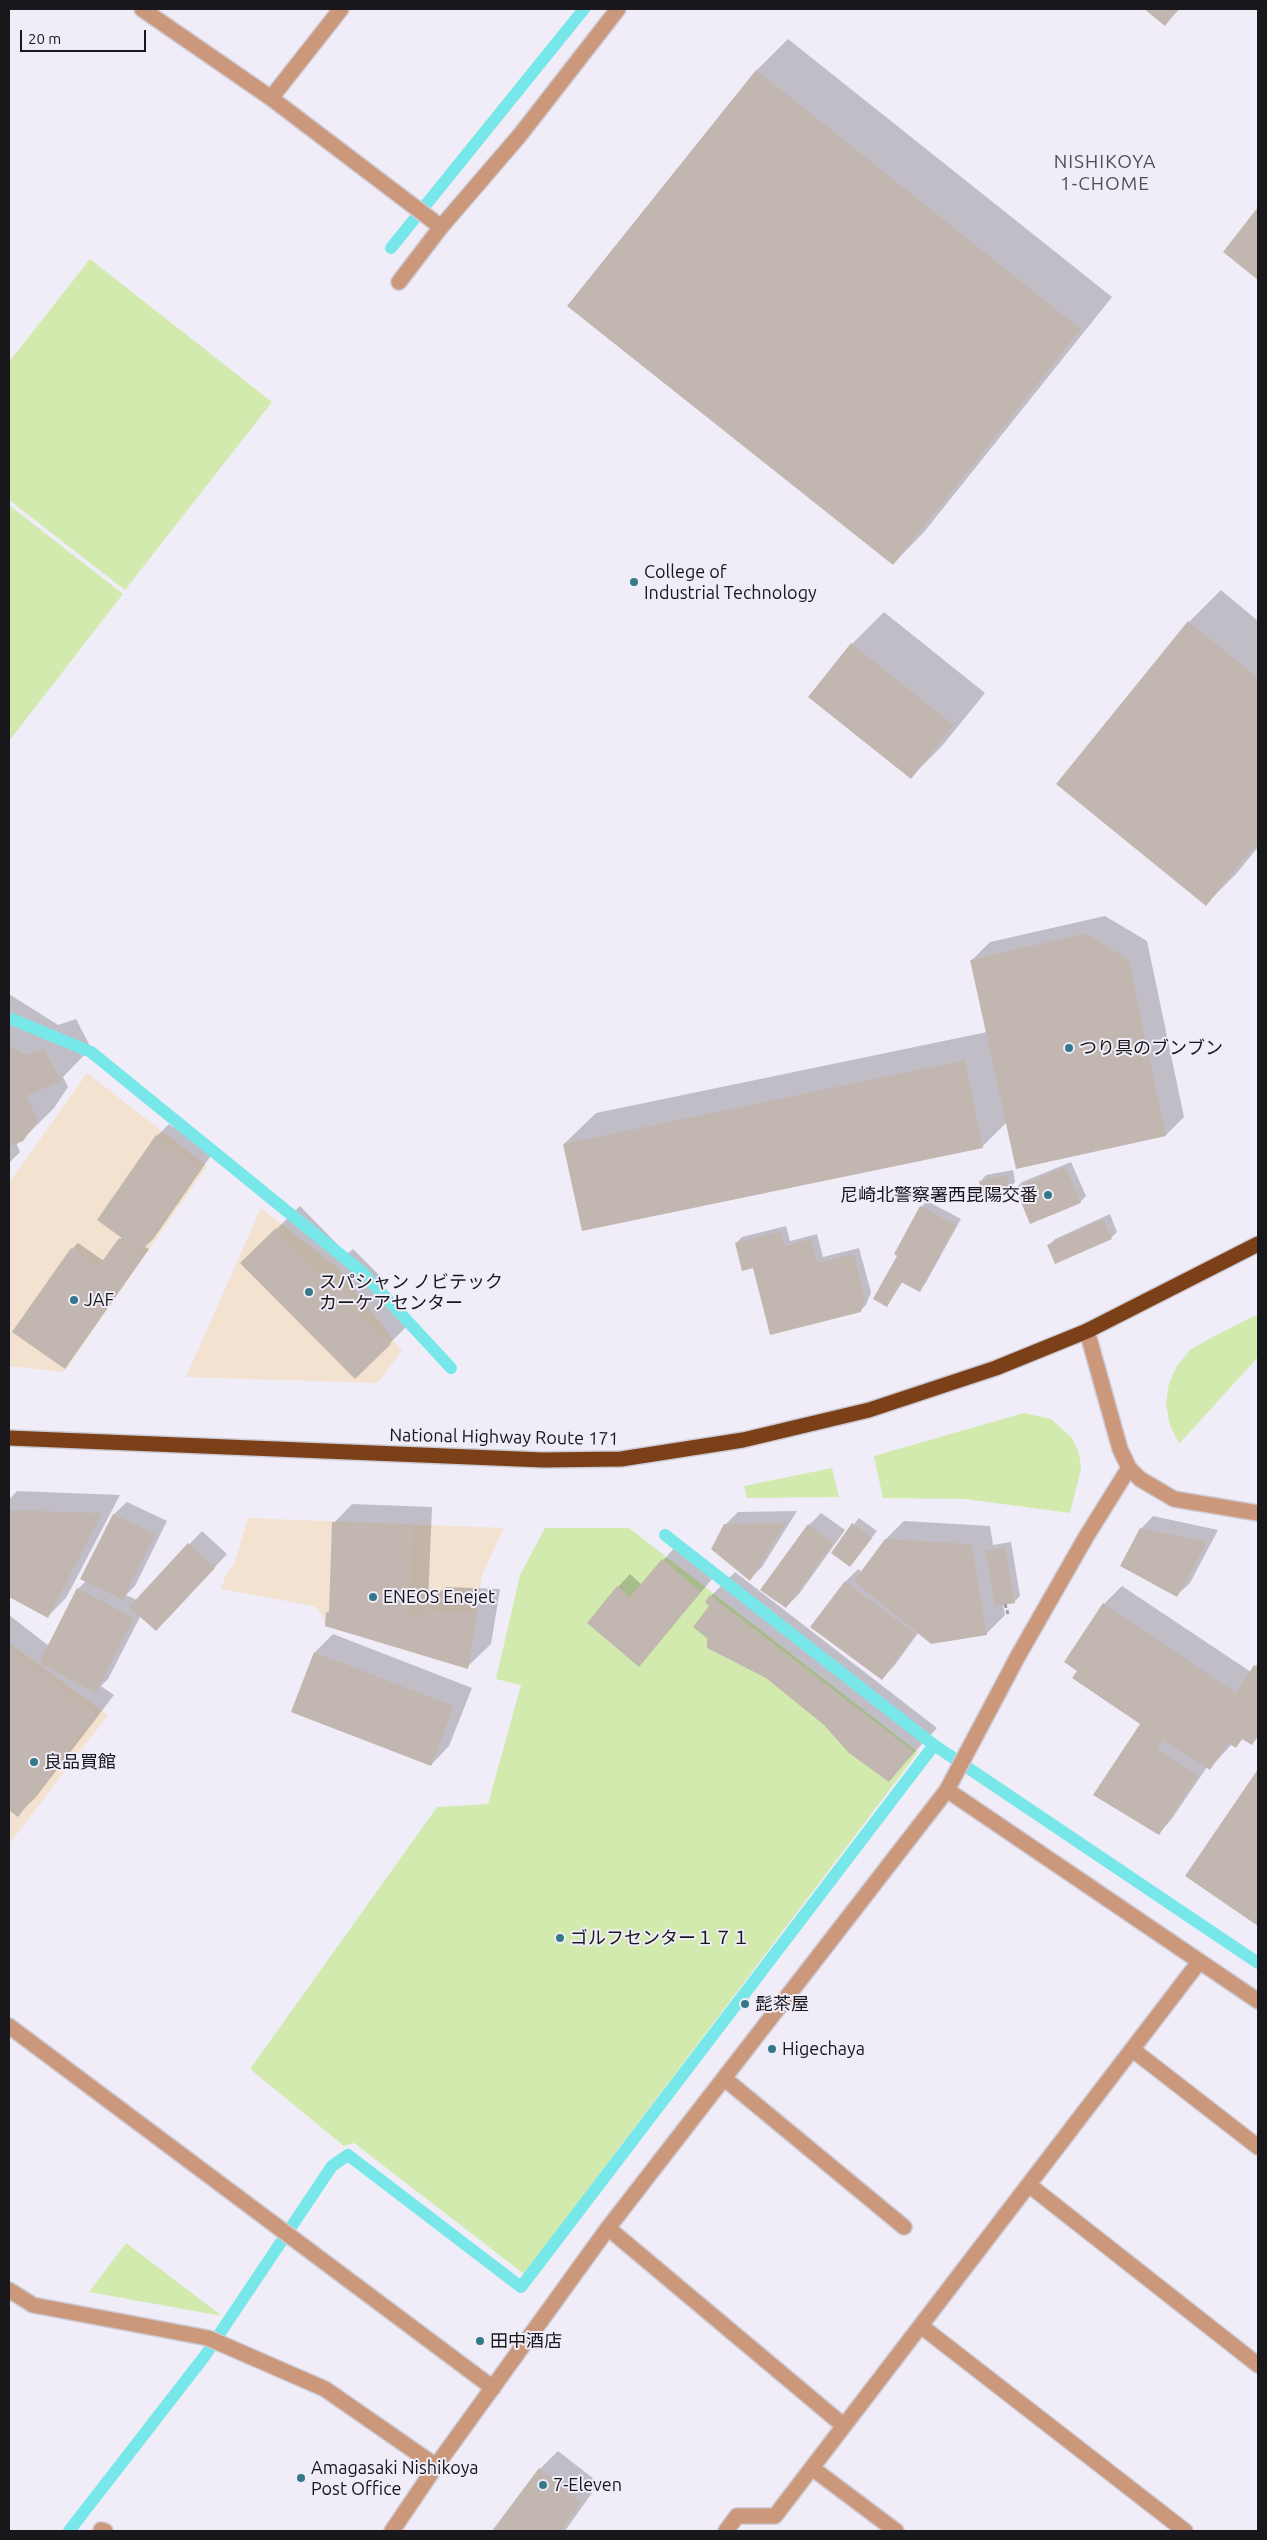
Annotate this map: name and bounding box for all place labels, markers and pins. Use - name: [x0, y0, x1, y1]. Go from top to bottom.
- place label: College of Industrial Technology: [644, 561, 817, 604]
- marker: College of Industrial Technology: [628, 576, 640, 588]
- place label: つり具のブンブン: [1079, 1037, 1223, 1059]
- marker: つり具のブンブン: [1063, 1042, 1075, 1054]
- place label: 尼崎北警察署西昆陽交番: [840, 1184, 1038, 1206]
- marker: 尼崎北警察署西昆陽交番: [1042, 1189, 1054, 1201]
- place label: スパシャン ノビテック カーケアセンター: [319, 1271, 503, 1314]
- marker: スパシャン ノビテック カーケアセンター: [303, 1286, 315, 1298]
- place label: JAF: [84, 1289, 114, 1311]
- marker: JAF: [68, 1294, 80, 1306]
- place label: ENEOS Enejet: [383, 1586, 495, 1608]
- marker: ENEOS Enejet: [367, 1591, 379, 1603]
- place label: 良品買館: [44, 1751, 116, 1773]
- marker: 良品買館: [28, 1756, 40, 1768]
- place label: ゴルフセンター１７１: [570, 1927, 750, 1949]
- marker: ゴルフセンター１７１: [554, 1932, 566, 1944]
- place label: 髭茶屋: [755, 1993, 809, 2015]
- marker: 髭茶屋: [739, 1998, 751, 2010]
- place label: Higechaya: [782, 2038, 865, 2060]
- marker: Higechaya: [766, 2043, 778, 2055]
- place label: 田中酒店: [490, 2330, 562, 2352]
- marker: 田中酒店: [474, 2335, 486, 2347]
- place label: Amagasaki Nishikoya Post Office: [311, 2457, 479, 2500]
- marker: Amagasaki Nishikoya Post Office: [295, 2472, 307, 2484]
- place label: 7-Eleven: [553, 2474, 622, 2496]
- marker: 7-Eleven: [537, 2479, 549, 2491]

